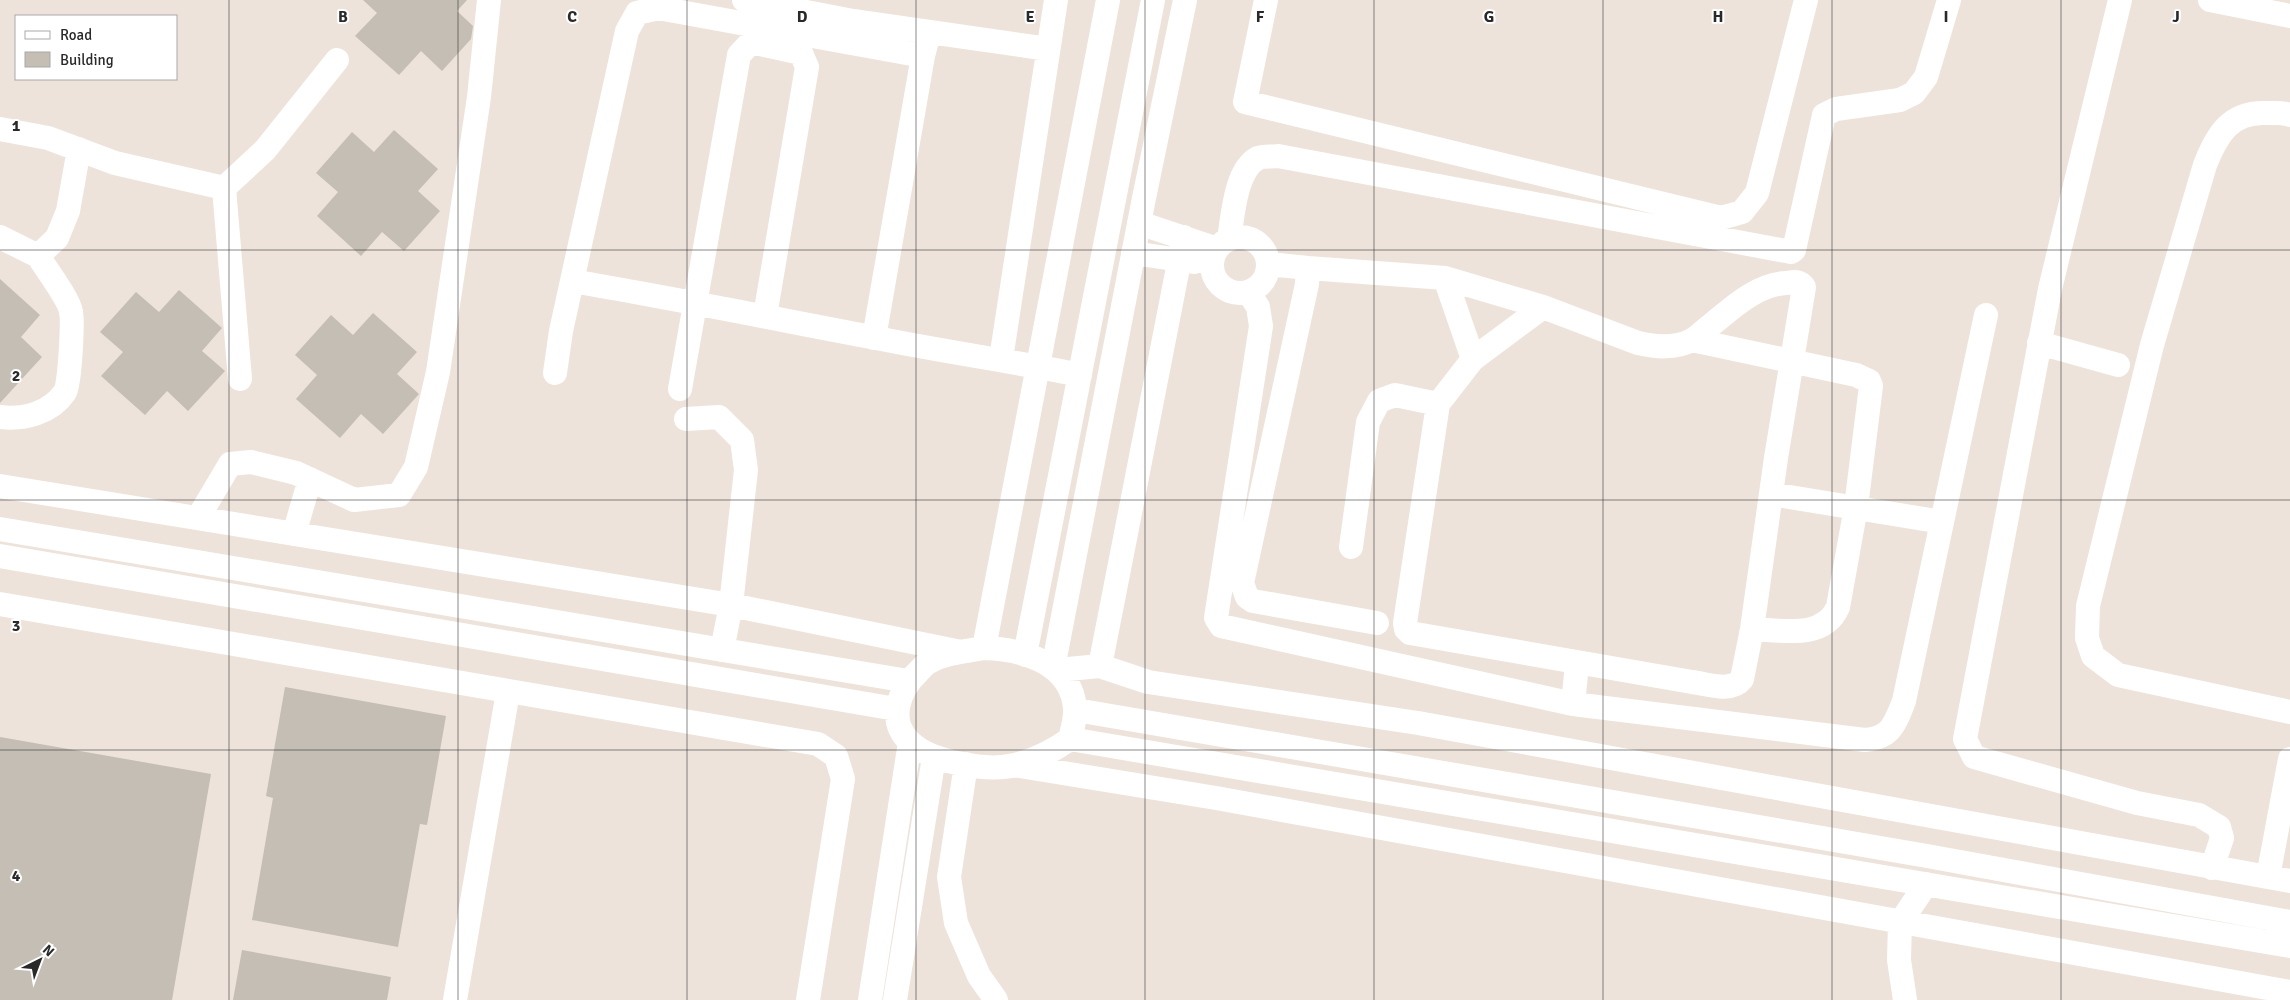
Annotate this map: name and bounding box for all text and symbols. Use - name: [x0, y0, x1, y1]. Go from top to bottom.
- text: B: [338, 7, 348, 27]
- text: C: [567, 7, 577, 27]
- text: D: [797, 7, 808, 27]
- text: E: [1025, 7, 1035, 27]
- text: F: [1256, 7, 1265, 27]
- text: G: [1484, 7, 1494, 27]
- text: H: [1713, 7, 1723, 27]
- text: I: [1943, 7, 1949, 27]
- text: J: [2172, 7, 2180, 27]
- legend: [15, 15, 178, 80]
- text: Road: [60, 26, 92, 44]
- text: Building: [60, 51, 114, 69]
- text: 1: [12, 116, 21, 136]
- text: 2: [12, 366, 20, 386]
- text: 3: [12, 616, 20, 636]
- text: 4: [12, 866, 21, 886]
- north arrow: [15, 935, 65, 985]
- text: N: [39, 941, 58, 960]

